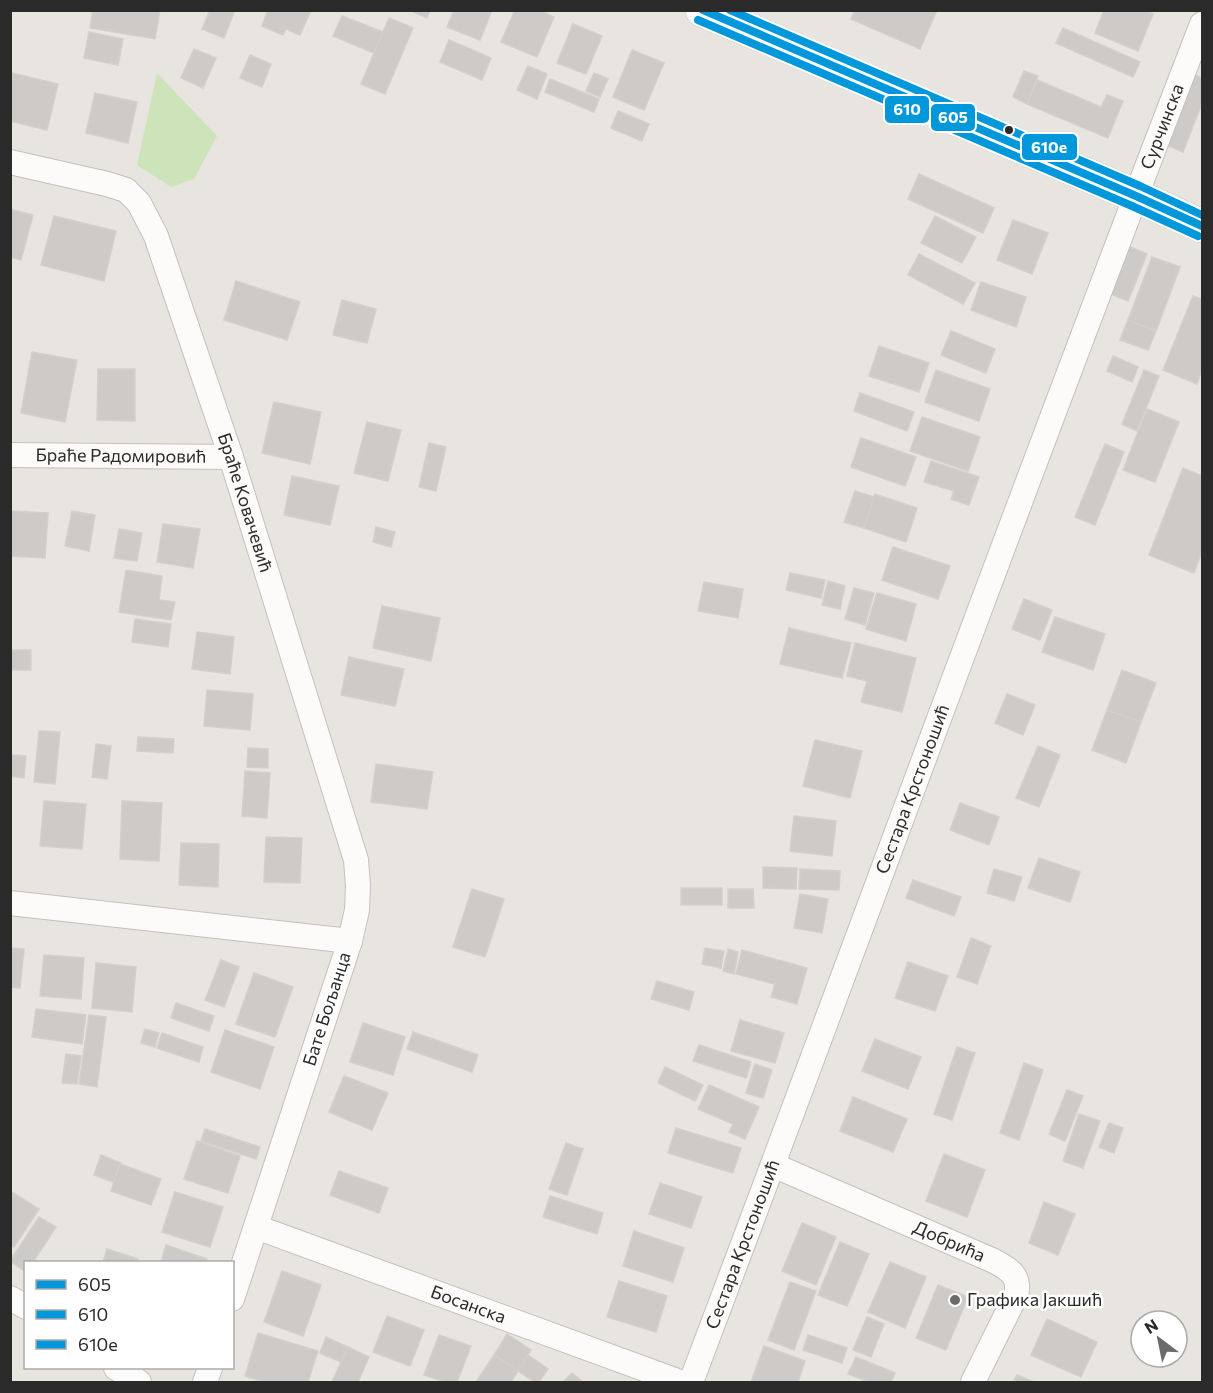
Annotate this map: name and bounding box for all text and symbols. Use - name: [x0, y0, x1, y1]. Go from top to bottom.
- street label: Сурчинска: [1135, 80, 1188, 172]
- line badge: 610: [884, 95, 930, 124]
- text: 610: [893, 99, 921, 118]
- line badge: 605: [930, 103, 976, 132]
- text: 605: [938, 107, 968, 126]
- unlabelled marker: [1003, 124, 1015, 136]
- line badge: 610e: [1021, 133, 1078, 161]
- text: 610e: [1031, 137, 1067, 156]
- street label: Браће Ковачевић: [214, 430, 278, 575]
- street label: Браће Радомировић: [35, 443, 207, 467]
- street label: Сестара Крстоношић: [870, 701, 953, 877]
- street label: Бате Бољанца: [297, 949, 355, 1068]
- street label: Сестара Крстоношић: [700, 1156, 784, 1332]
- street label: Добрића: [910, 1215, 989, 1266]
- legend: [24, 1261, 234, 1369]
- text: 605: [78, 1273, 111, 1295]
- street label: Босанска: [428, 1280, 509, 1327]
- place label: Графика Јакшић: [967, 1288, 1102, 1310]
- marker: Графика Јакшић: [948, 1293, 962, 1307]
- text: 610: [78, 1303, 108, 1325]
- north arrow: [1129, 1309, 1189, 1369]
- text: N: [1141, 1315, 1161, 1337]
- text: 610e: [78, 1333, 118, 1355]

